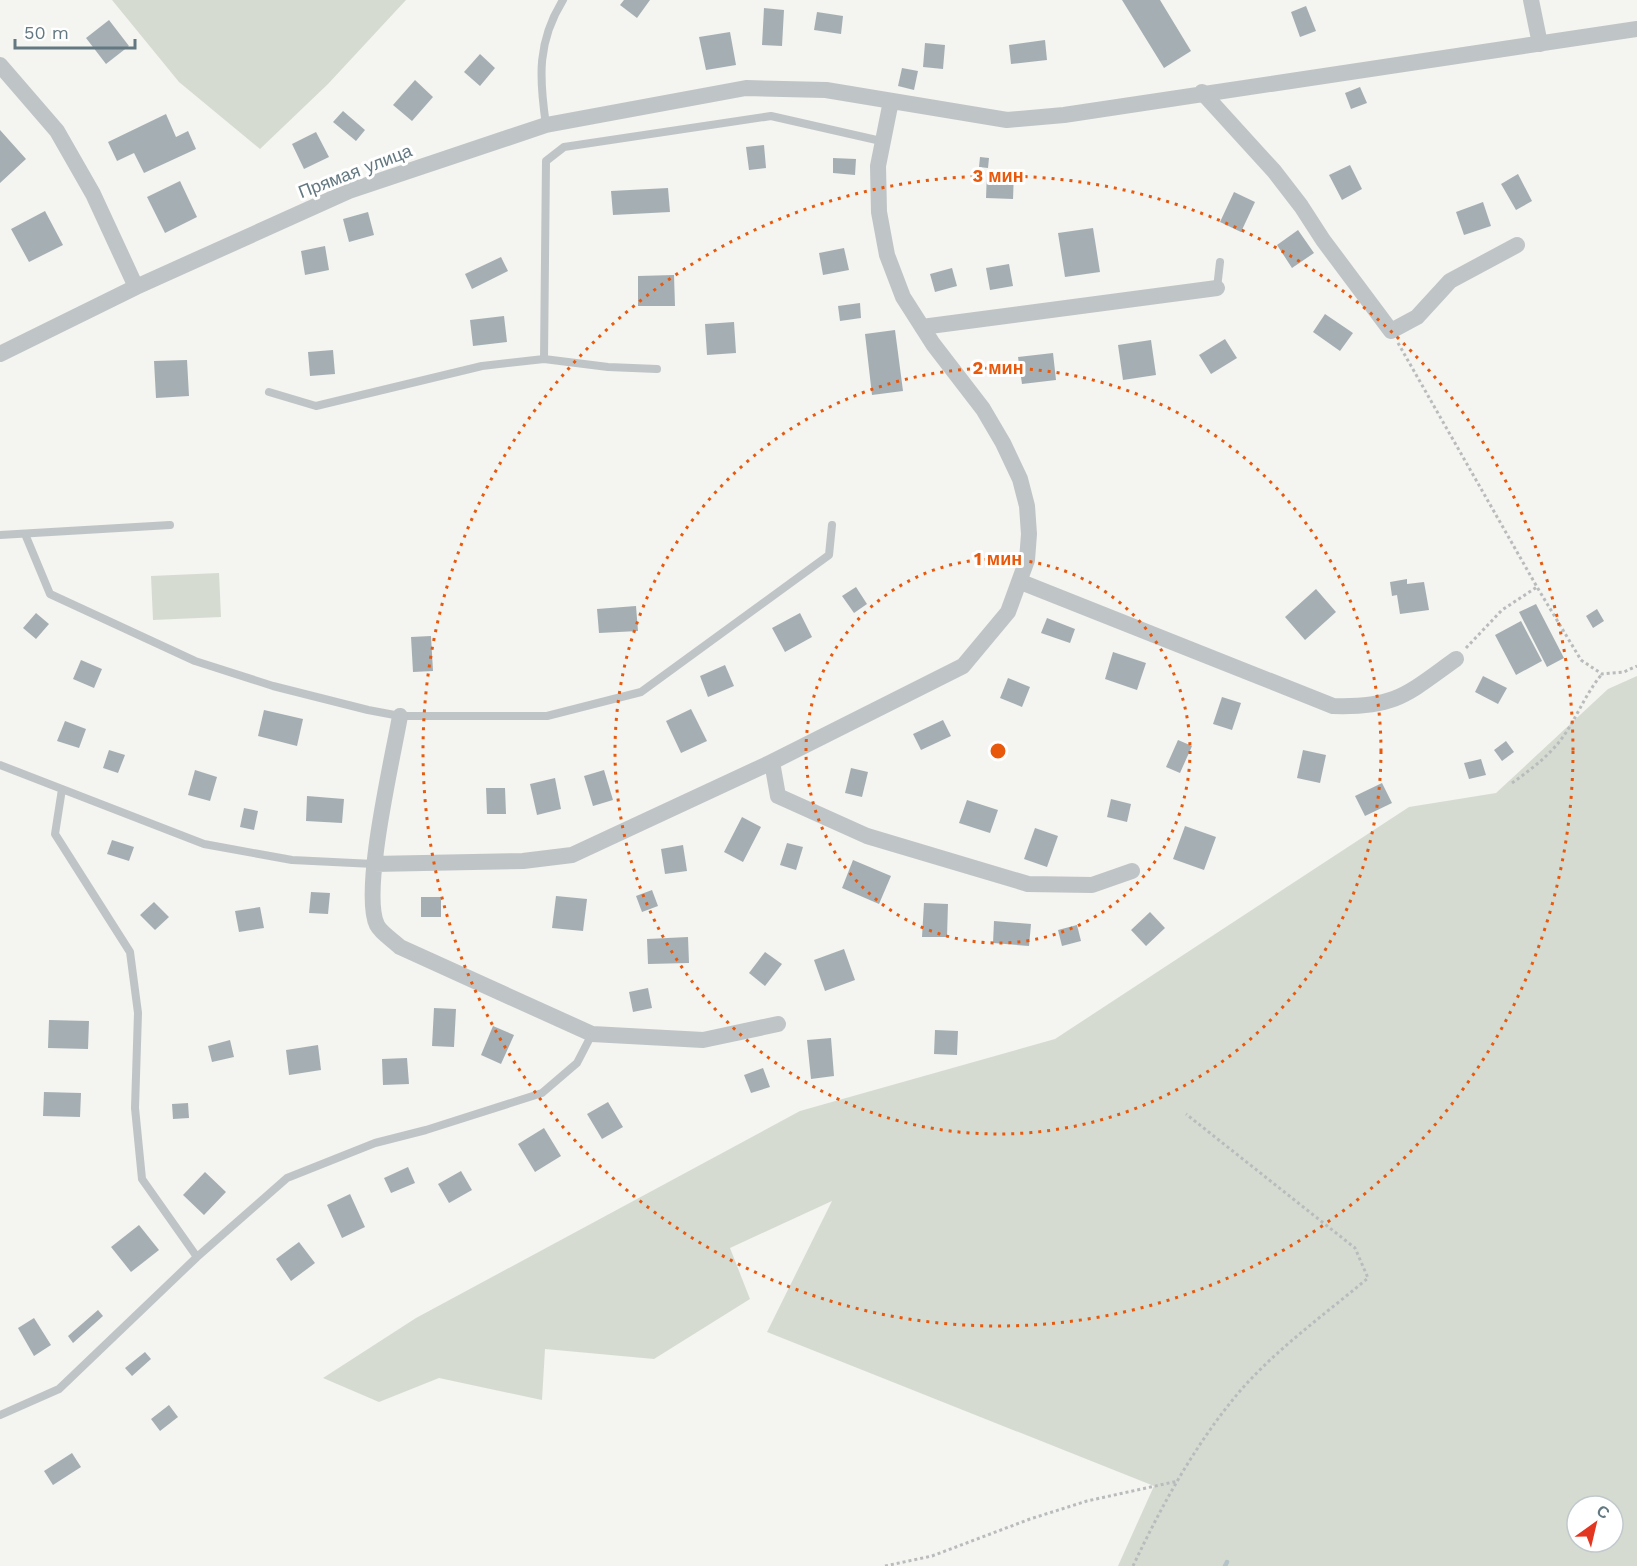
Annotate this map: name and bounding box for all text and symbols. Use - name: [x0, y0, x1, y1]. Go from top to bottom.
- scale bar: [15, 12, 135, 50]
- text: 50 m: [24, 22, 69, 43]
- street label: Прямая улица: [295, 139, 416, 202]
- text: 3 мин: [972, 165, 1024, 186]
- text: 2 мин: [972, 357, 1024, 378]
- text: 1 мин: [974, 548, 1022, 569]
- centre of rings: [988, 741, 1008, 761]
- north arrow: [1565, 1494, 1625, 1554]
- text: С: [1593, 1501, 1614, 1523]

